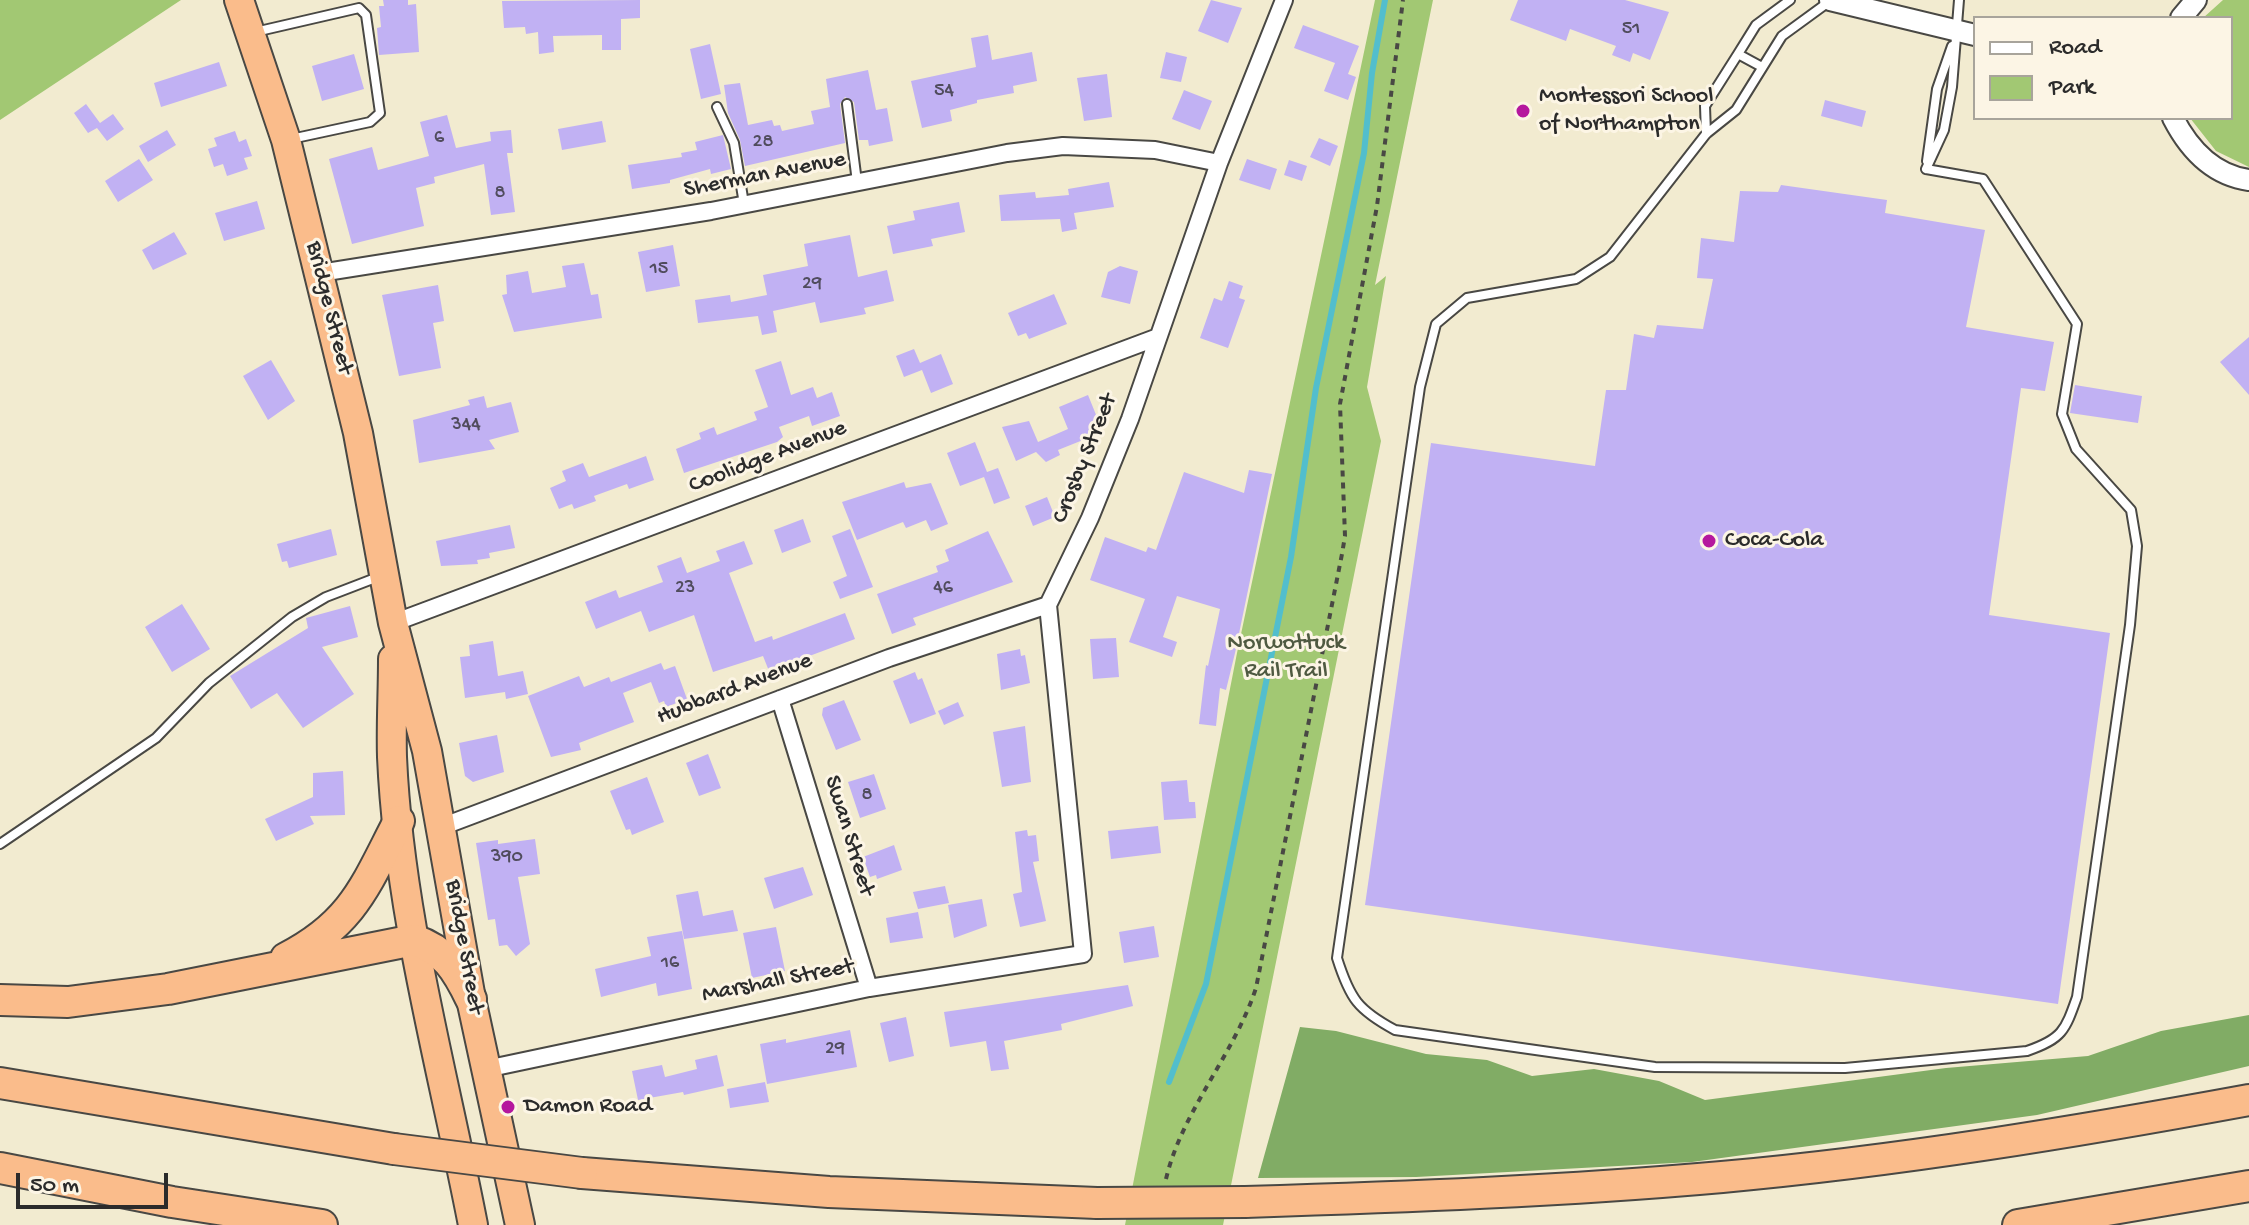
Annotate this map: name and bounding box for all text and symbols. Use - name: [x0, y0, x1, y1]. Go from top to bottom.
- legend: [1973, 16, 2233, 120]
- house number: 51: [1622, 18, 1640, 42]
- text: Road: [2049, 34, 2101, 63]
- text: Park: [2049, 74, 2095, 103]
- house number: 54: [934, 80, 954, 104]
- place label: Montessori School of Northampton: [1539, 83, 1714, 139]
- marker: Montessori School of Northampton: [1514, 102, 1532, 120]
- house number: 6: [434, 127, 444, 151]
- house number: 28: [753, 131, 773, 155]
- street label: Sherman Avenue: [681, 146, 849, 206]
- house number: 8: [495, 182, 505, 206]
- street label: Bridge Street: [298, 239, 358, 377]
- house number: 15: [650, 258, 668, 282]
- house number: 29: [802, 273, 822, 297]
- street label: Crosby Street: [1047, 390, 1125, 528]
- house number: 344: [451, 414, 481, 438]
- street label: Coolidge Avenue: [685, 415, 851, 501]
- place label: Coca-Cola: [1725, 527, 1824, 555]
- marker: Coca-Cola: [1700, 532, 1718, 550]
- house number: 23: [675, 577, 695, 601]
- house number: 46: [933, 577, 953, 601]
- park label: Norwottuck Rail Trail: [1227, 630, 1345, 686]
- street label: Hubbard Avenue: [653, 647, 817, 733]
- street label: Swan Street: [816, 772, 880, 900]
- house number: 8: [862, 784, 872, 808]
- house number: 390: [491, 846, 523, 870]
- street label: Bridge Street: [437, 878, 489, 1016]
- house number: 16: [661, 952, 679, 976]
- street label: Marshall Street: [700, 953, 856, 1011]
- house number: 29: [825, 1038, 845, 1062]
- place label: Damon Road: [524, 1093, 652, 1121]
- marker: Damon Road: [499, 1098, 517, 1116]
- scale bar: [20, 1157, 172, 1207]
- text: 50 m: [30, 1172, 79, 1201]

